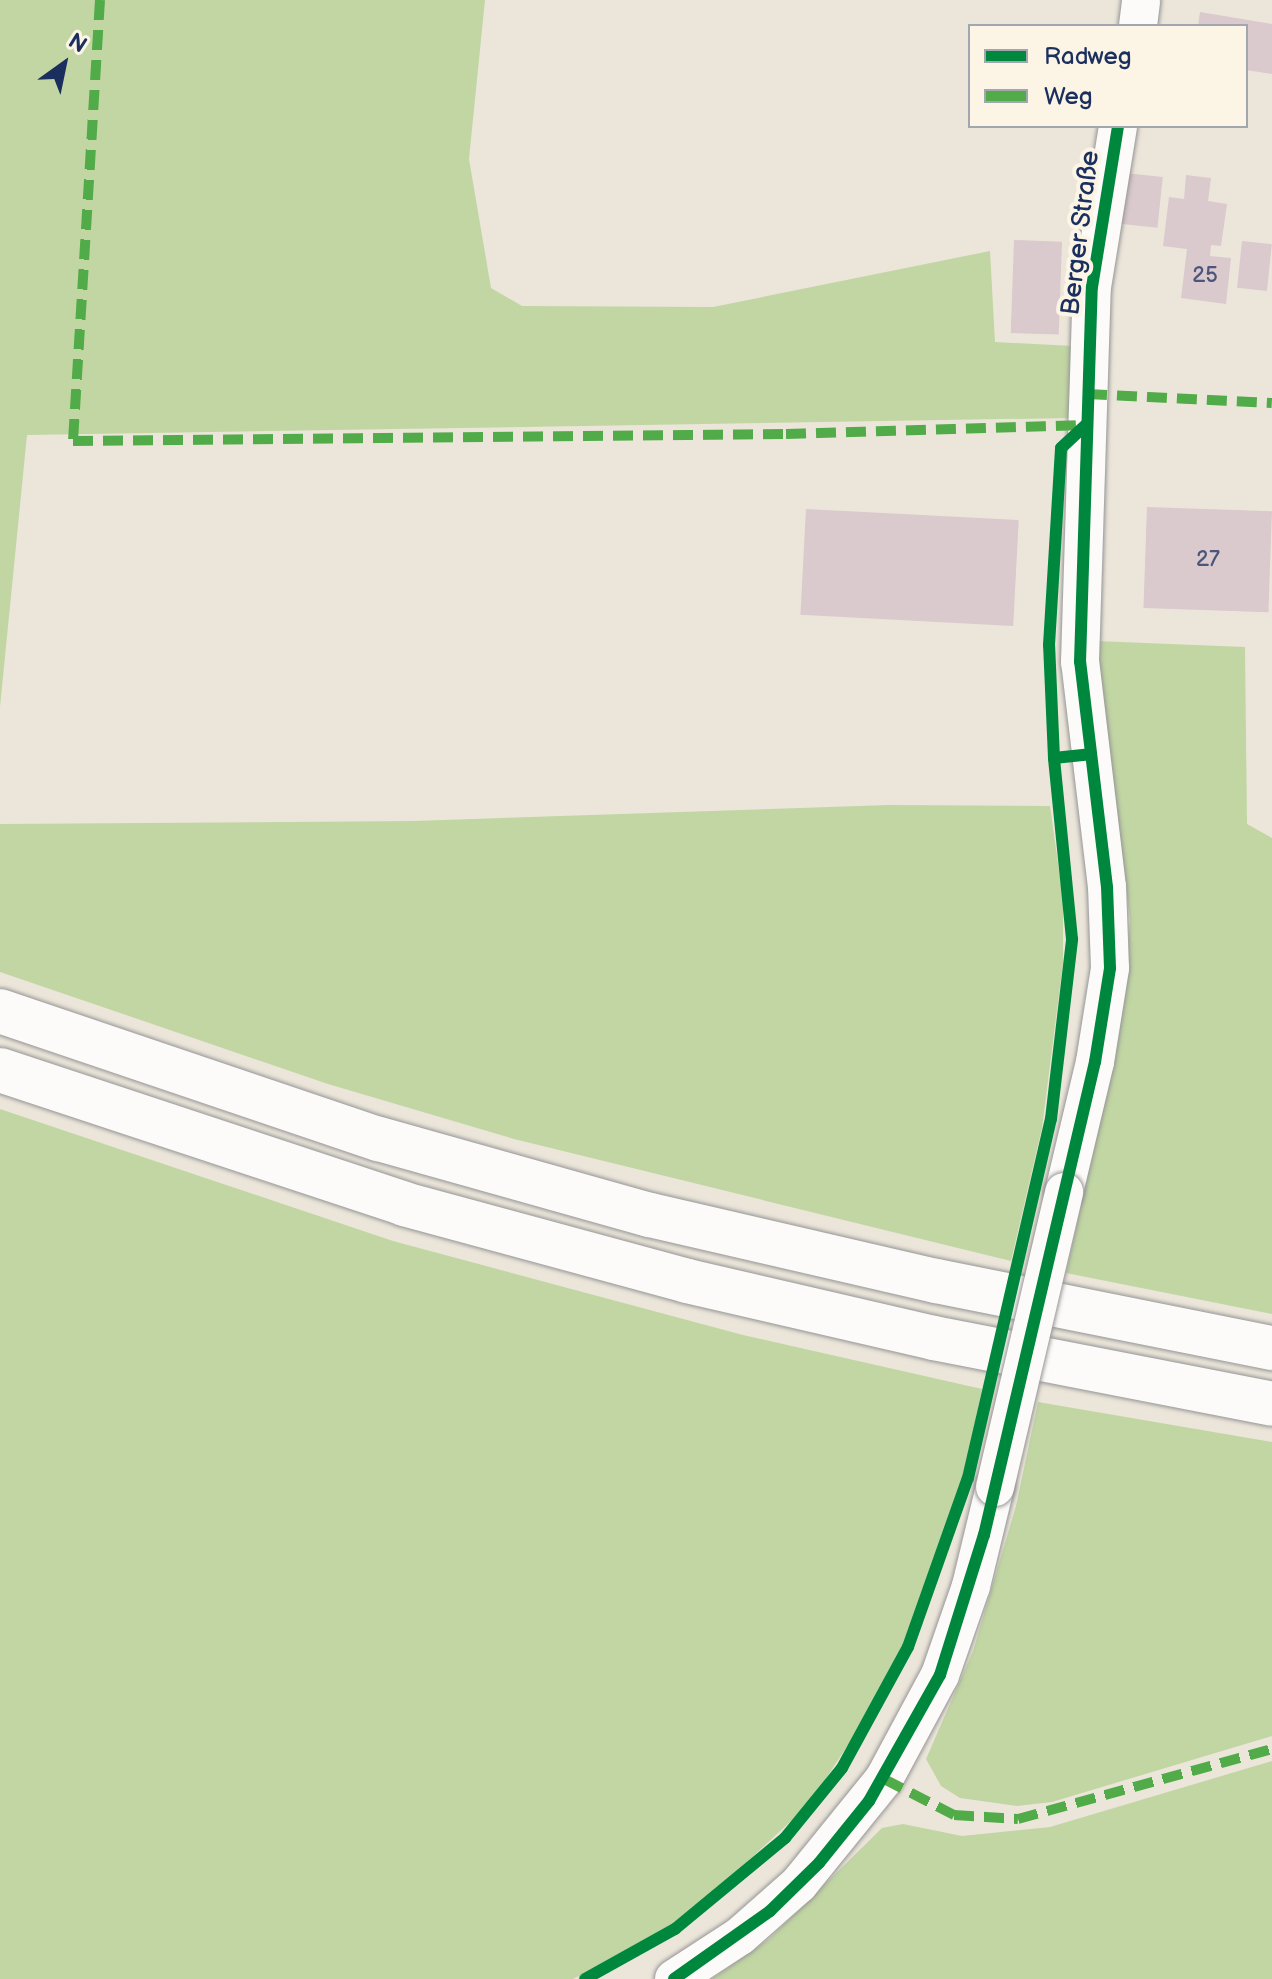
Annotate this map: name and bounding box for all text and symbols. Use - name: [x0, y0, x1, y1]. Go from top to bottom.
- north arrow: [24, 24, 104, 104]
- legend: [968, 24, 1248, 128]
- text: N: [63, 28, 92, 59]
- text: Radweg: [1044, 42, 1131, 71]
- text: Weg: [1044, 82, 1093, 111]
- street label: Berger Straße: [1055, 149, 1107, 317]
- house number: 25: [1192, 263, 1218, 289]
- house number: 27: [1196, 547, 1220, 573]

